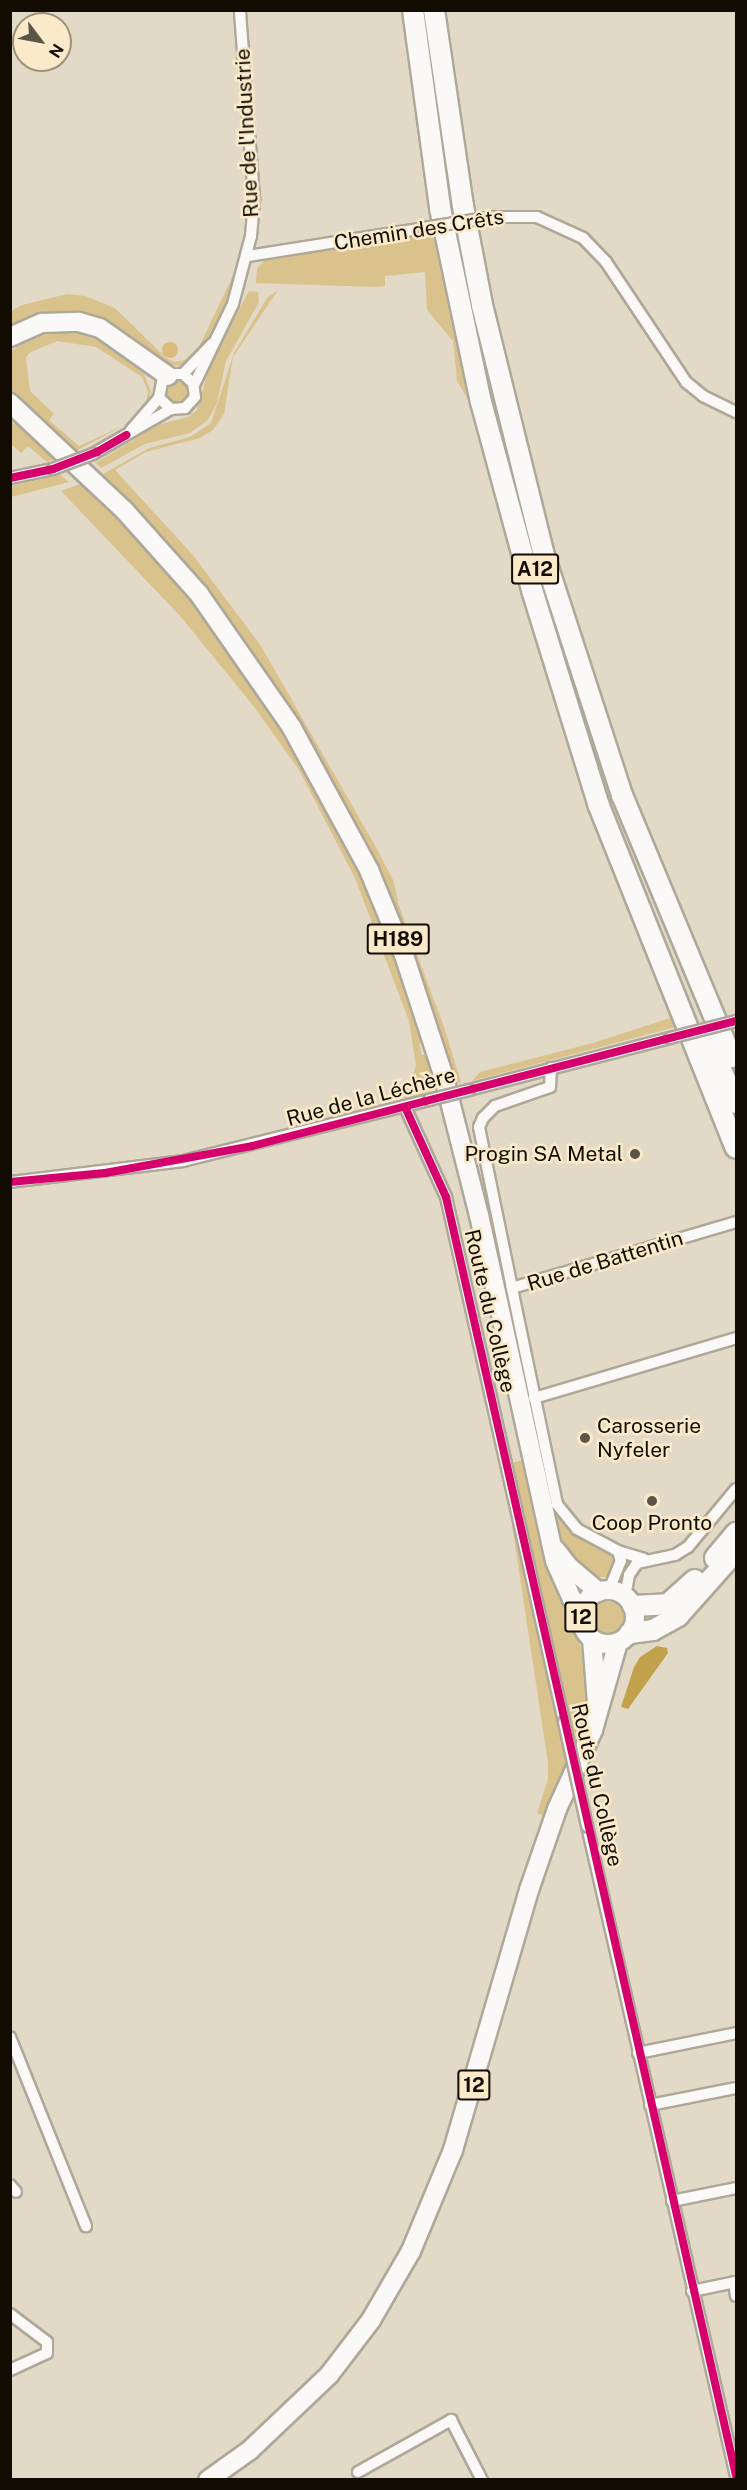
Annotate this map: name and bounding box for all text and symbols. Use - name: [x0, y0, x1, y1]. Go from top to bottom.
- north arrow: [12, 12, 72, 72]
- text: N: [45, 40, 67, 61]
- street label: Rue de l'Industrie: [230, 47, 264, 219]
- street label: Chemin des Crêts: [332, 204, 506, 256]
- road number: A12: [511, 552, 559, 586]
- road number: H189: [366, 922, 430, 956]
- street label: Rue de la Léchère: [283, 1062, 459, 1132]
- place label: Progin SA Metal: [464, 1141, 623, 1167]
- marker: Progin SA Metal: [628, 1147, 642, 1161]
- street label: Rue de Battentin: [524, 1225, 686, 1297]
- street label: Route du Collège: [459, 1227, 521, 1395]
- place label: Carosserie Nyfeler: [597, 1413, 701, 1463]
- marker: Carosserie Nyfeler: [578, 1431, 592, 1445]
- marker: Coop Pronto: [645, 1494, 659, 1508]
- place label: Coop Pronto: [592, 1510, 712, 1536]
- road number: 12: [563, 1600, 599, 1634]
- street label: Route du Collège: [566, 1701, 628, 1869]
- road number: 12: [456, 2068, 492, 2102]

